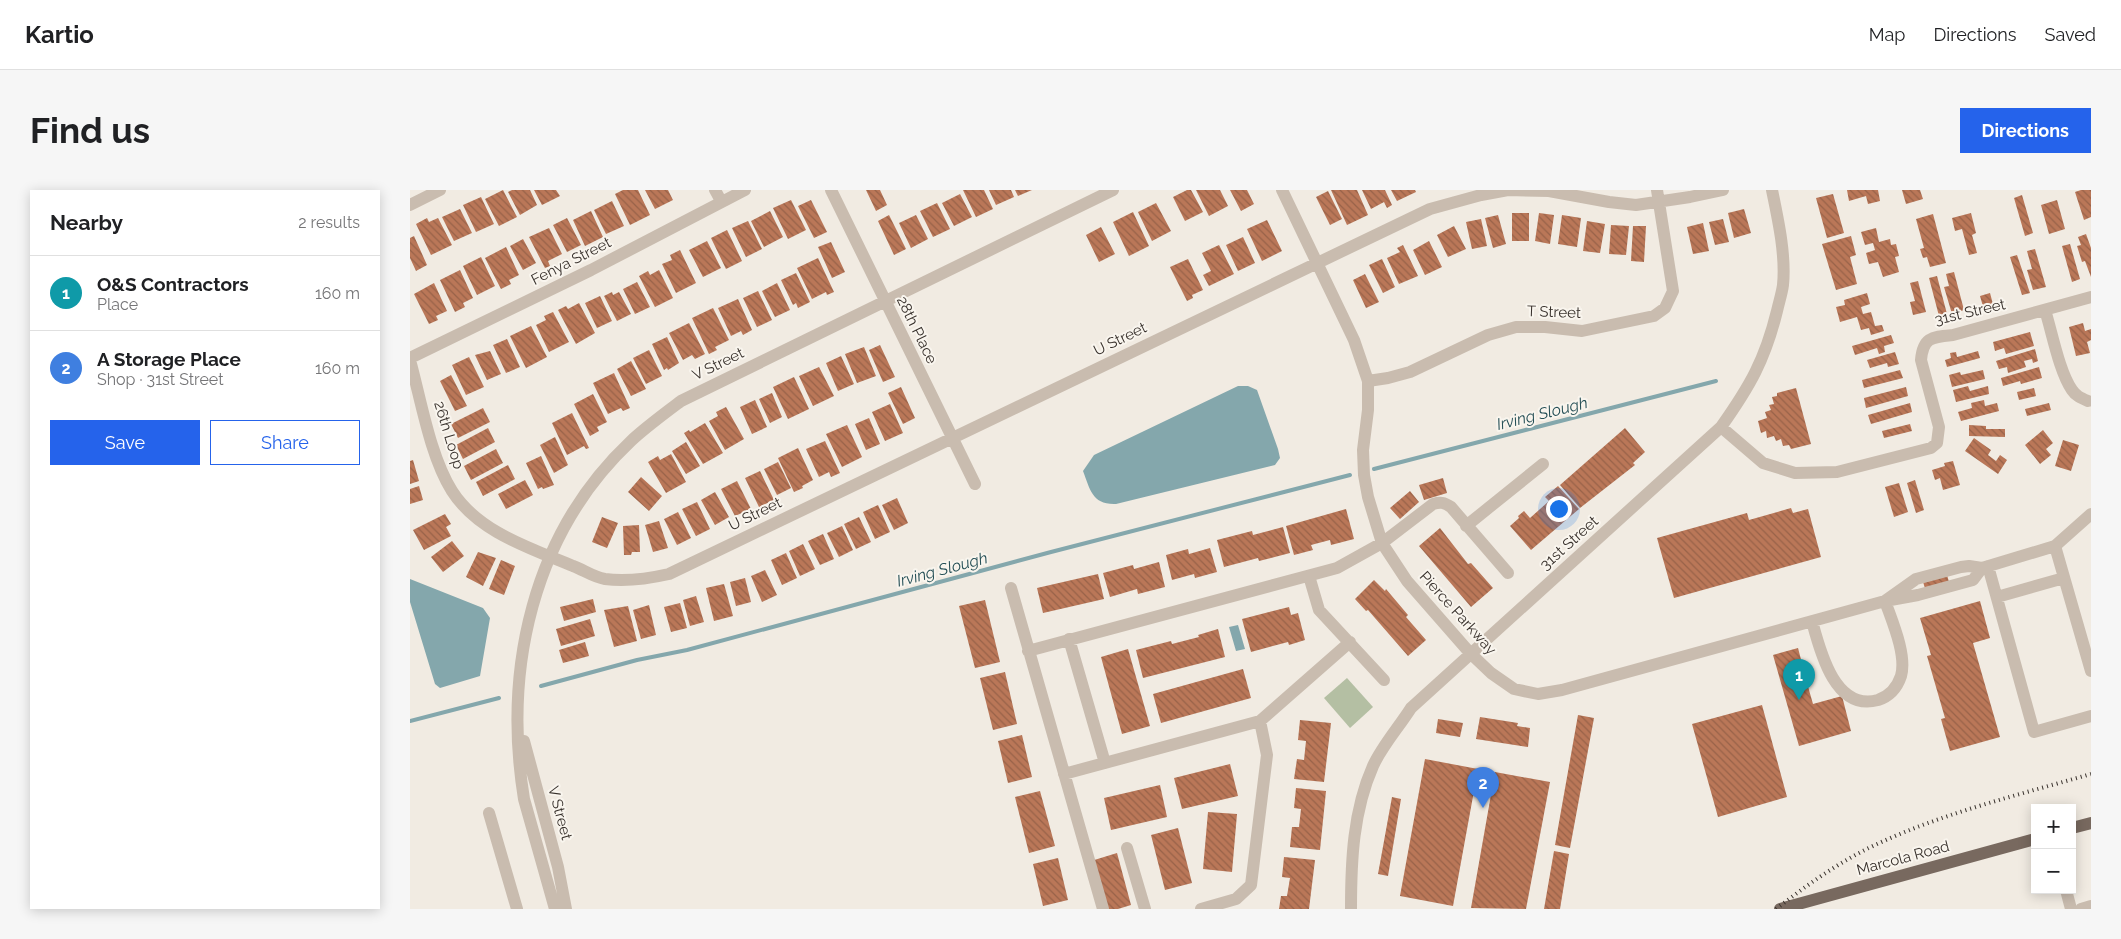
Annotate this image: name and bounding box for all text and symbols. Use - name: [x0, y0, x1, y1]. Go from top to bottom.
- text: Kartio: [25, 20, 94, 49]
- text: Map: [1869, 24, 1905, 45]
- text: Directions: [1933, 24, 2017, 45]
- text: Saved: [2045, 24, 2096, 45]
- button: Directions: [1960, 108, 2091, 153]
- text: Find us: [30, 110, 150, 151]
- text: Nearby: [50, 210, 123, 235]
- text: 2 results: [298, 213, 360, 232]
- street label: Fenya Street: [528, 233, 614, 289]
- text: O&S Contractors: [97, 273, 249, 295]
- text: 1: [62, 284, 70, 303]
- text: 160 m: [315, 284, 360, 303]
- street label: 28th Place: [893, 293, 941, 367]
- text: Place: [97, 295, 138, 314]
- street label: 31st Street: [1933, 295, 2007, 329]
- street label: T Street: [1527, 302, 1581, 322]
- street label: U Street: [1091, 318, 1149, 360]
- street label: V Street: [689, 344, 747, 384]
- text: A Storage Place: [97, 348, 241, 370]
- text: 2: [61, 359, 71, 378]
- text: 160 m: [315, 359, 360, 378]
- text: Shop · 31st Street: [97, 370, 224, 389]
- water label: Irving Slough: [1495, 393, 1590, 434]
- street label: 26th Loop: [430, 399, 468, 471]
- button: Save: [50, 420, 200, 465]
- button: Share: [210, 420, 360, 465]
- street label: U Street: [726, 493, 784, 535]
- your location: [1546, 496, 1572, 522]
- street label: 31st Street: [1536, 512, 1602, 574]
- water label: Irving Slough: [895, 548, 990, 591]
- street label: Pierce Parkway: [1416, 568, 1500, 658]
- pin: 1: [1783, 659, 1815, 700]
- pin: 2: [1467, 767, 1499, 808]
- street label: V Street: [544, 784, 576, 842]
- map controls: [2031, 804, 2076, 894]
- button: +: [2031, 804, 2076, 849]
- street label: Marcola Road: [1855, 837, 1951, 879]
- button: −: [2031, 849, 2076, 894]

